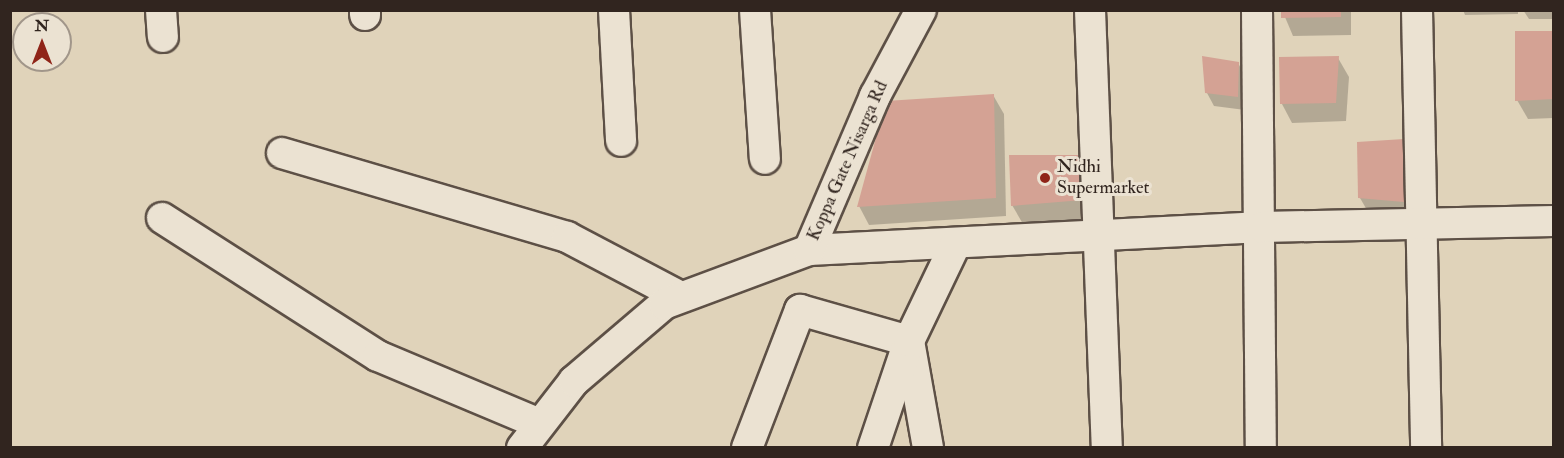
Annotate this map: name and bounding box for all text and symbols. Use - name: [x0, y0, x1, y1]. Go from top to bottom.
- north arrow: [12, 12, 72, 72]
- text: N: [35, 16, 49, 36]
- street label: Koppa Gate Nisarga Rd: [803, 78, 893, 244]
- place label: Nidhi Supermarket: [1057, 157, 1149, 200]
- marker: Nidhi Supermarket: [1038, 171, 1052, 185]

